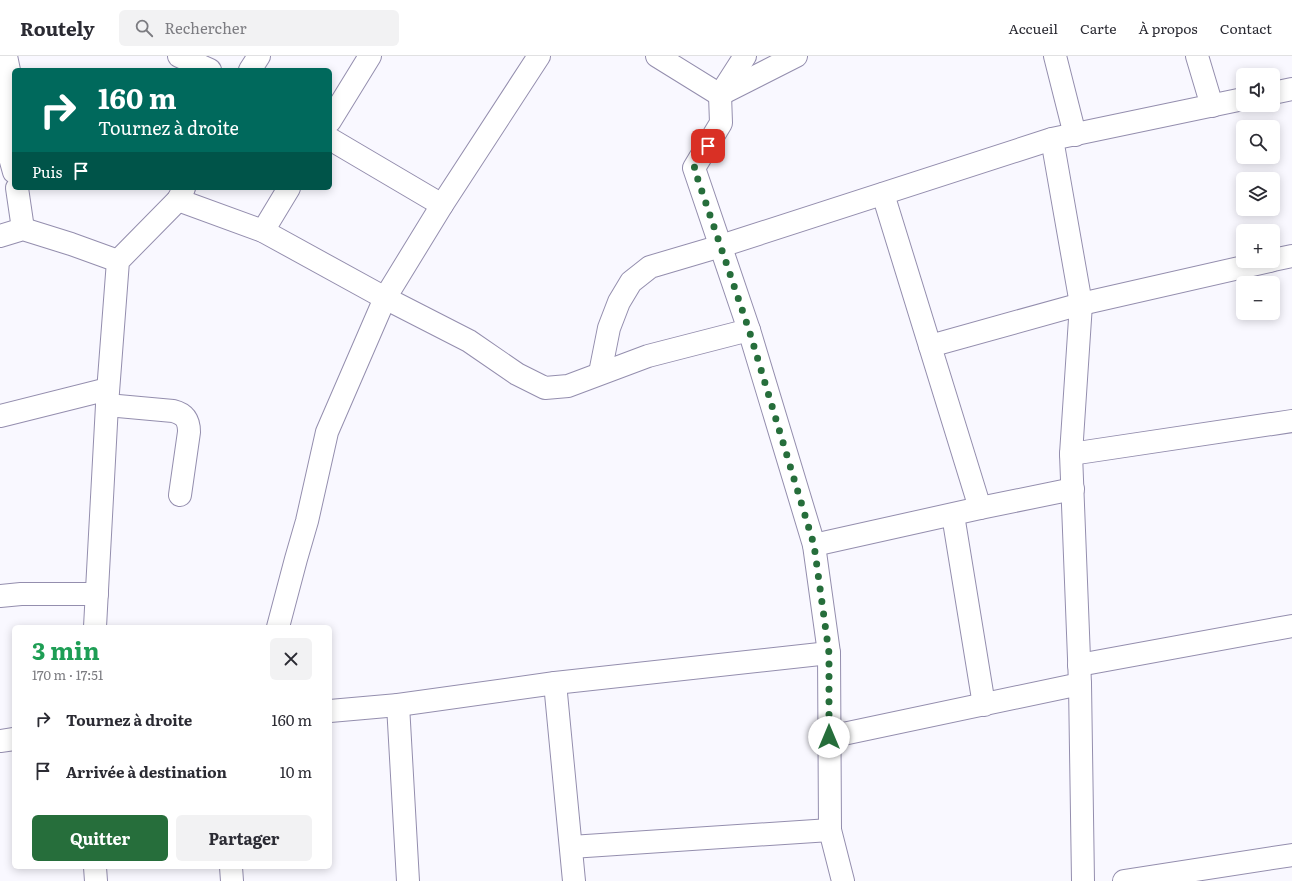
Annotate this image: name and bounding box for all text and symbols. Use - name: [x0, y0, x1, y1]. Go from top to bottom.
- search box: [119, 10, 399, 46]
- text: Routely: [20, 14, 95, 42]
- text: Rechercher: [165, 16, 246, 39]
- icon: search: [133, 17, 155, 39]
- text: Accueil: [1008, 18, 1058, 38]
- text: Carte: [1080, 18, 1117, 38]
- text: À propos: [1139, 18, 1198, 38]
- text: Contact: [1220, 18, 1272, 38]
- map controls: [1236, 68, 1280, 320]
- button: sound: [1236, 68, 1280, 112]
- text: 160 m: [98, 76, 177, 118]
- icon: right: [32, 84, 84, 136]
- text: Tournez à droite: [98, 114, 239, 141]
- button: search: [1236, 120, 1280, 164]
- pin: [691, 129, 725, 163]
- icon: arrive: [697, 135, 719, 157]
- text: Puis: [32, 160, 62, 183]
- icon: arrive: [70, 160, 92, 182]
- button: layers: [1236, 172, 1280, 216]
- button: +: [1236, 224, 1280, 268]
- button: −: [1236, 276, 1280, 320]
- text: 3 min: [32, 632, 100, 667]
- button: close: [270, 638, 312, 680]
- text: 170 m · 17:51: [32, 665, 103, 684]
- icon: right: [32, 708, 54, 730]
- text: Tournez à droite: [66, 708, 192, 731]
- text: 160 m: [272, 708, 312, 731]
- position arrow: [808, 716, 850, 758]
- icon: arrive: [32, 760, 54, 782]
- text: Arrivée à destination: [66, 760, 227, 783]
- text: 10 m: [280, 760, 312, 783]
- button: Quitter: [32, 815, 168, 861]
- button: Partager: [176, 815, 312, 861]

